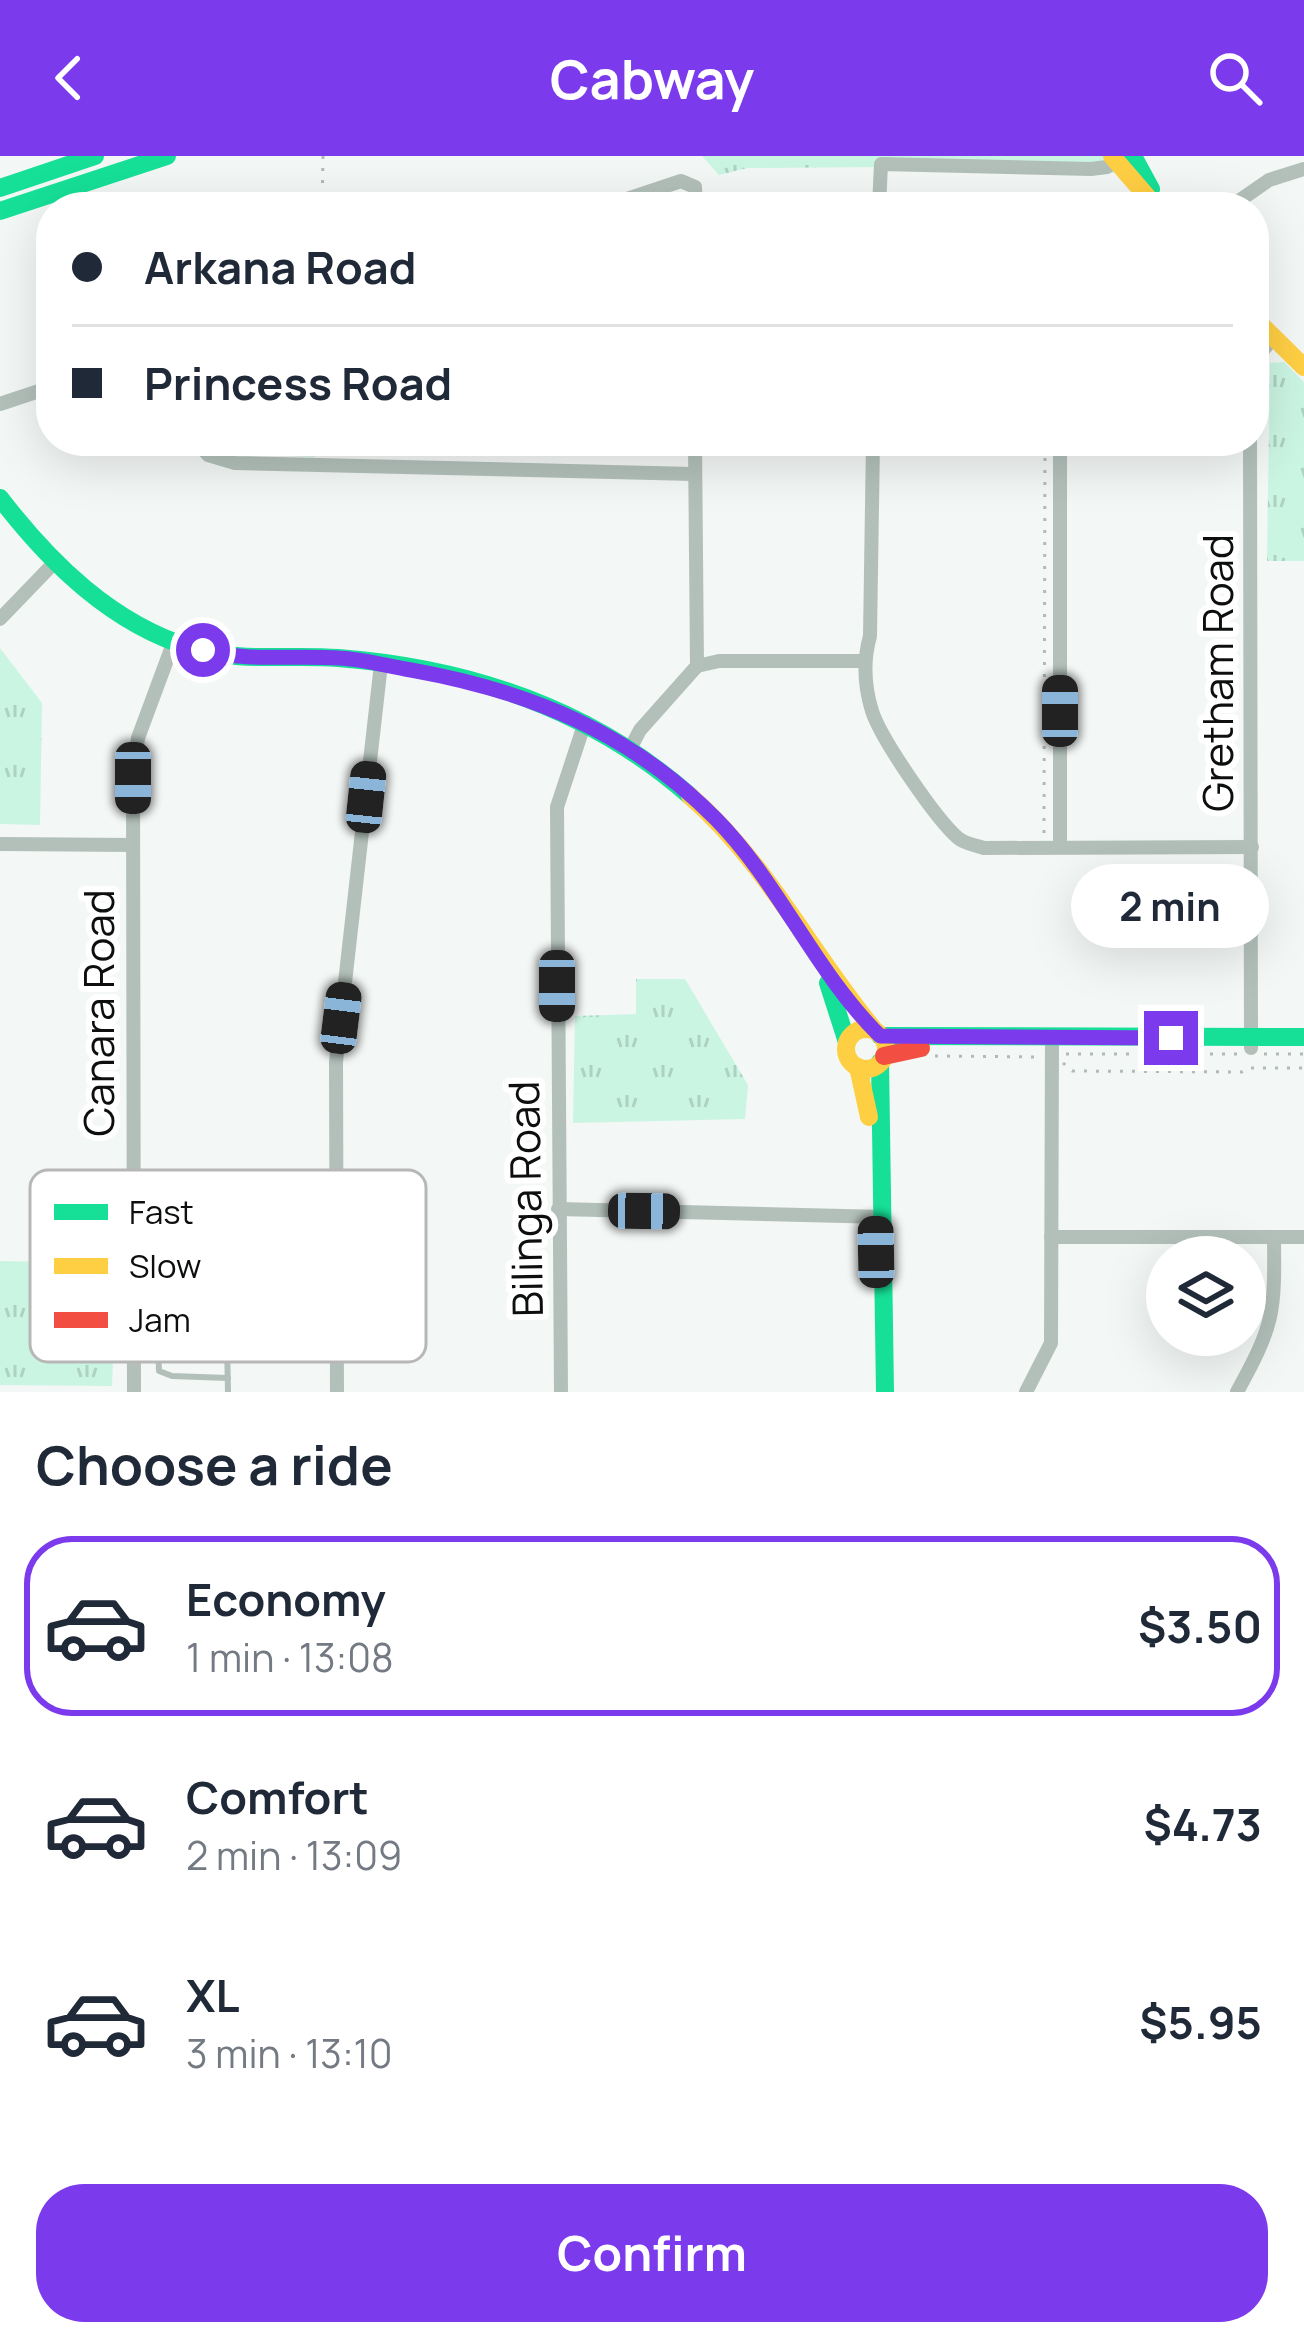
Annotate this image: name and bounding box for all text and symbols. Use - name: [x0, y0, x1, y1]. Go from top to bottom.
- text: Cabway: [550, 41, 754, 115]
- icon: back: [36, 45, 102, 111]
- icon: search: [1202, 45, 1268, 111]
- text: Arkana Road: [144, 236, 417, 298]
- text: Princess Road: [144, 352, 452, 414]
- street label: Gretham Road: [1188, 534, 1246, 812]
- route start: [176, 623, 230, 677]
- car: [1042, 675, 1078, 747]
- car: [115, 742, 151, 814]
- car: [344, 759, 388, 835]
- callout: 2 min: [1072, 864, 1270, 948]
- text: 2 min: [1119, 879, 1221, 933]
- street label: Canara Road: [69, 889, 127, 1137]
- car: [539, 950, 575, 1022]
- car: [319, 980, 363, 1056]
- route end: [1144, 1011, 1198, 1065]
- street label: Bilinga Road: [494, 1080, 556, 1318]
- legend: [30, 1170, 426, 1362]
- text: Fast: [129, 1189, 194, 1234]
- car: [608, 1192, 680, 1230]
- car: [857, 1216, 895, 1288]
- map controls: [1146, 1236, 1266, 1356]
- button: layers: [1146, 1236, 1266, 1356]
- text: Slow: [129, 1243, 201, 1288]
- text: Jam: [129, 1297, 191, 1342]
- text: Choose a ride: [36, 1427, 393, 1501]
- text: Economy: [186, 1568, 386, 1630]
- icon: car: [42, 1572, 150, 1680]
- text: $3.50: [1138, 1595, 1262, 1657]
- text: 1 min · 13:08: [186, 1630, 394, 1684]
- text: Comfort: [186, 1766, 369, 1828]
- icon: car: [42, 1770, 150, 1878]
- text: $4.73: [1143, 1793, 1262, 1855]
- text: 2 min · 13:09: [186, 1828, 402, 1882]
- text: XL: [186, 1964, 240, 2026]
- icon: car: [42, 1968, 150, 2076]
- text: $5.95: [1139, 1991, 1262, 2053]
- text: 3 min · 13:10: [186, 2026, 393, 2080]
- button: Confirm: [36, 2184, 1268, 2322]

